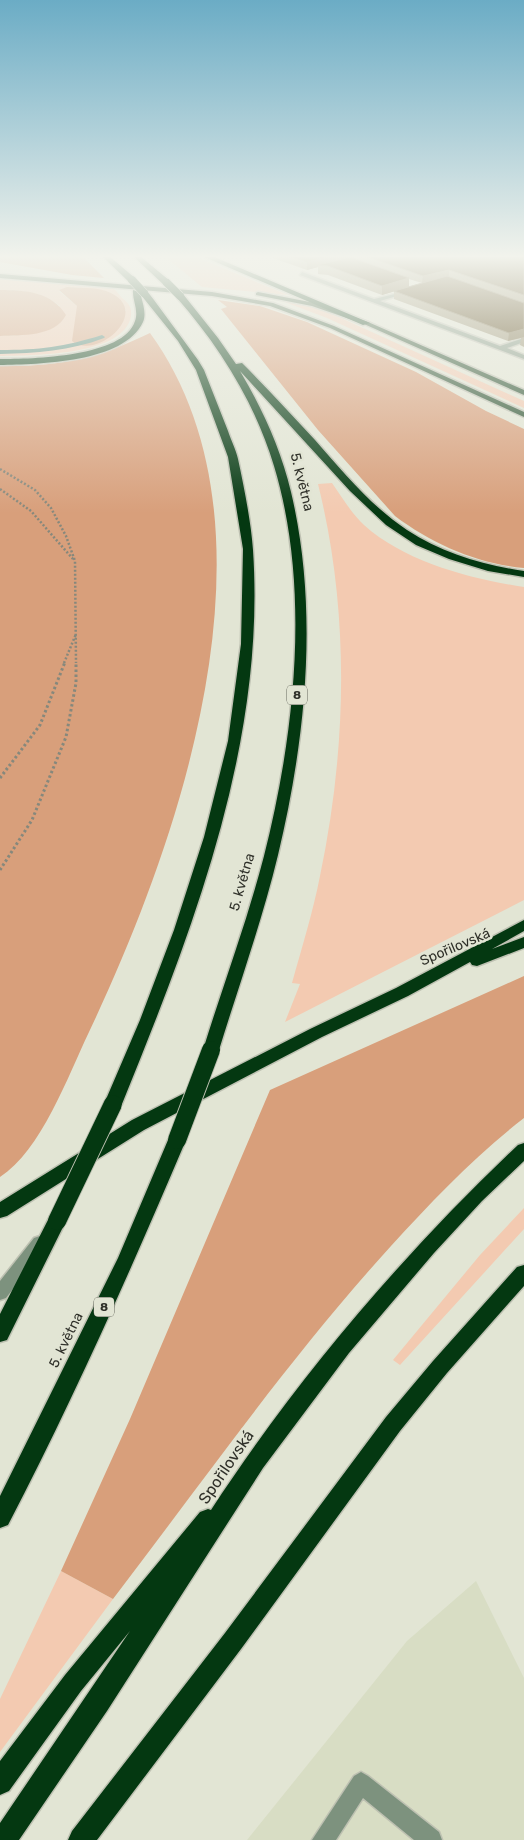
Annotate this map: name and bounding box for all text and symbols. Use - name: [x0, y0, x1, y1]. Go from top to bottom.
- street label: 5. května: [287, 451, 317, 513]
- road number: 8: [287, 686, 307, 704]
- street label: 5. května: [226, 851, 258, 913]
- street label: Spořilovská: [417, 925, 493, 969]
- road number: 8: [94, 1298, 114, 1316]
- street label: 5. května: [45, 1310, 87, 1370]
- street label: Spořilovská: [194, 1426, 258, 1508]

